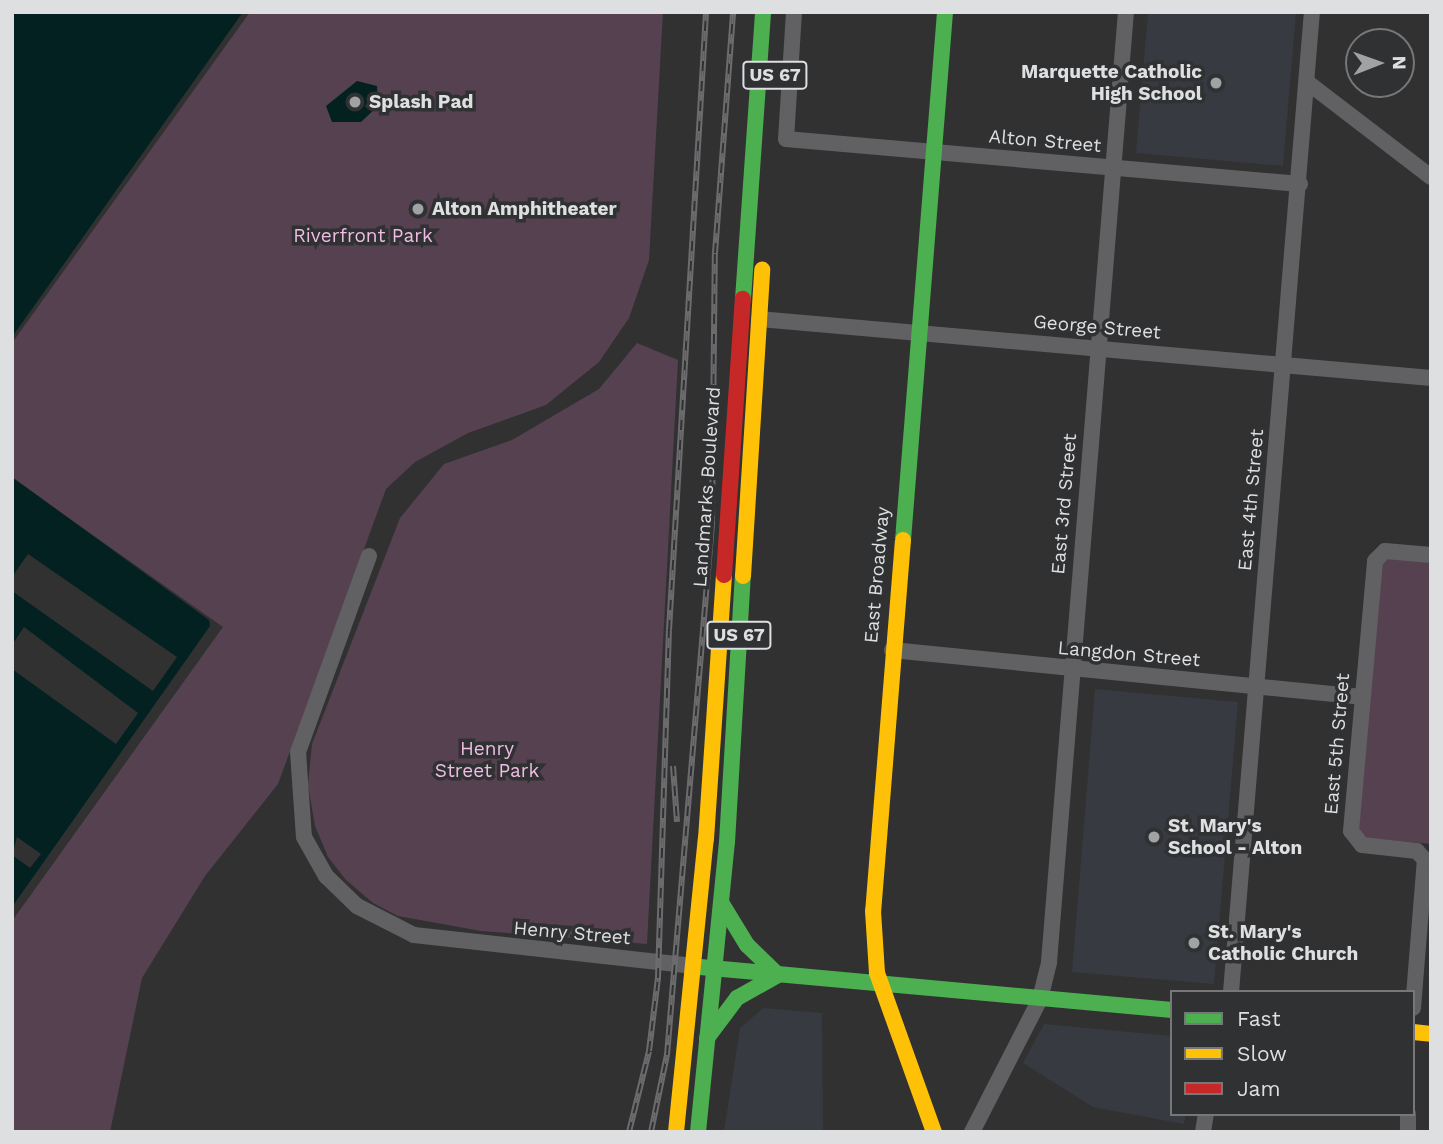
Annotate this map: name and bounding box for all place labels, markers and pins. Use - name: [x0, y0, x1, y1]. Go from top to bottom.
- place label: Marquette Catholic High School: [1021, 61, 1202, 105]
- marker: Marquette Catholic High School: [1208, 75, 1224, 91]
- place label: Splash Pad: [369, 91, 473, 113]
- marker: Splash Pad: [347, 94, 363, 110]
- place label: Alton Amphitheater: [432, 198, 617, 220]
- marker: Alton Amphitheater: [410, 201, 426, 217]
- place label: St. Mary's School - Alton: [1168, 815, 1303, 859]
- marker: St. Mary's School - Alton: [1146, 829, 1162, 845]
- place label: St. Mary's Catholic Church: [1208, 921, 1358, 965]
- marker: St. Mary's Catholic Church: [1186, 935, 1202, 951]

